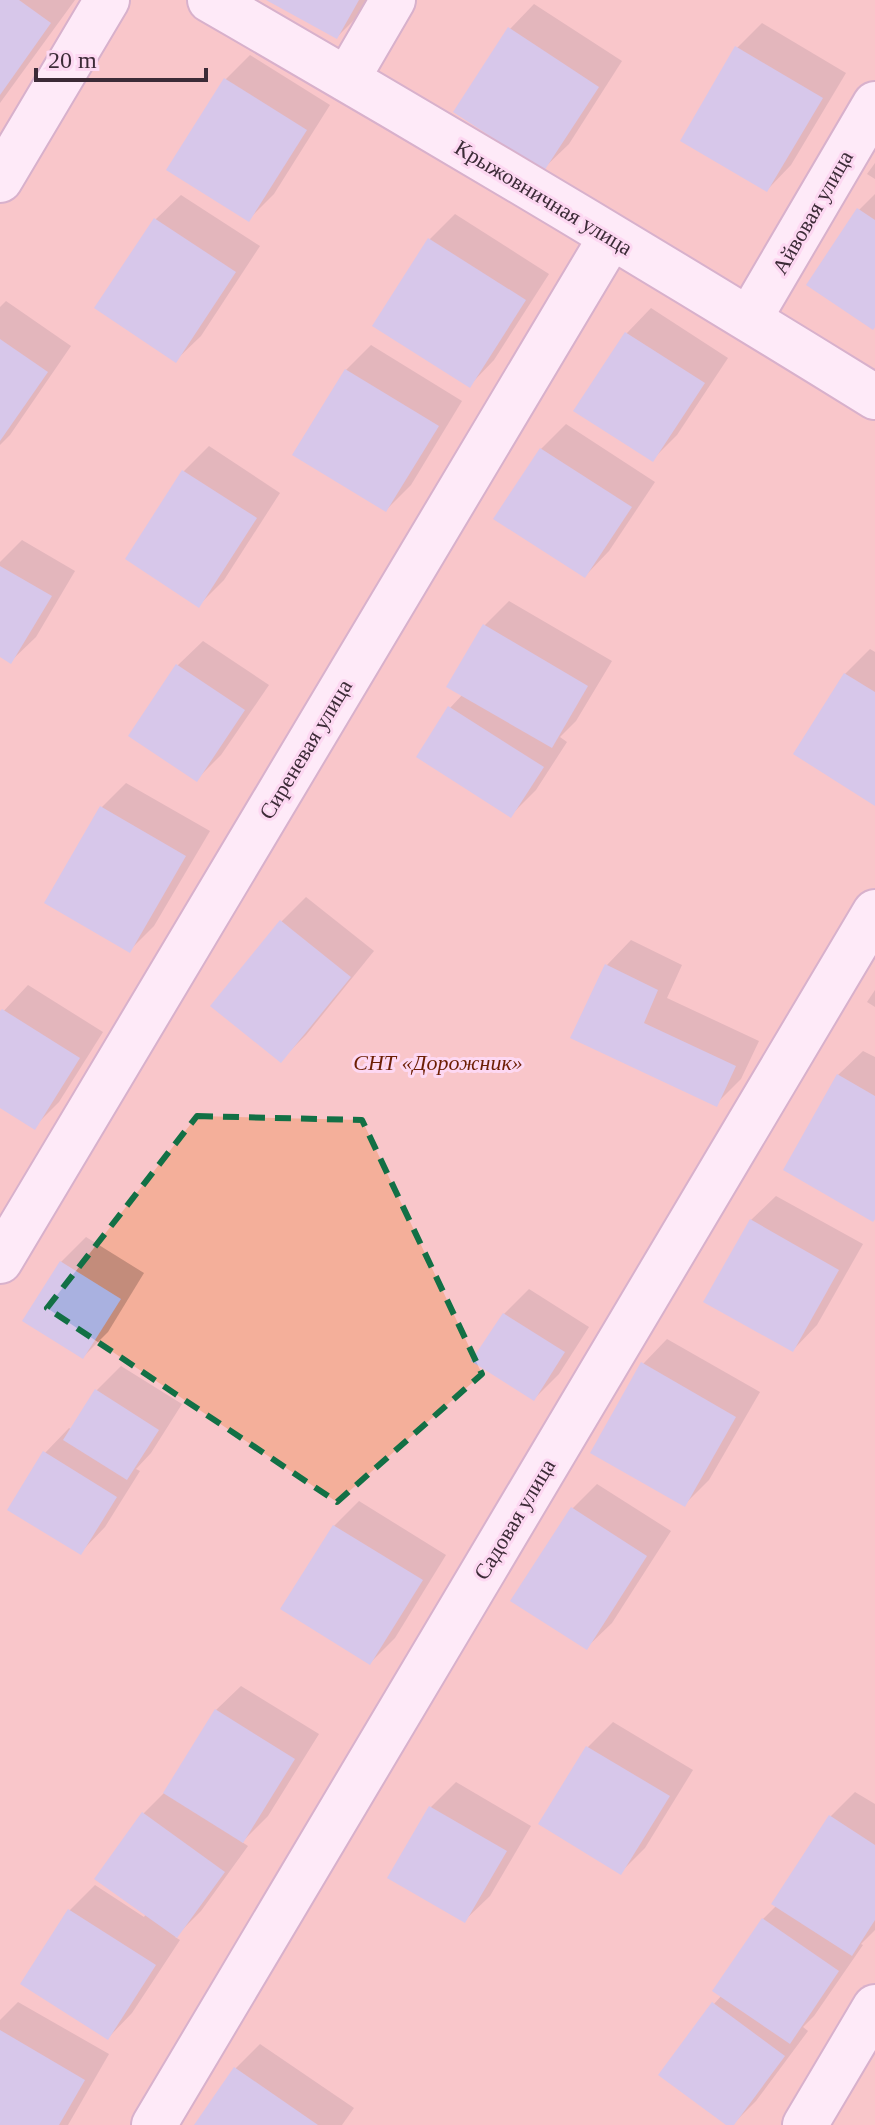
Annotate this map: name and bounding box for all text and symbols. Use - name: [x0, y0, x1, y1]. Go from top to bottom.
- scale bar: [36, 32, 206, 82]
- text: 20 m: [48, 47, 97, 73]
- street label: Крыжовничная улица: [450, 135, 637, 260]
- street label: Айвовая улица: [767, 146, 858, 279]
- street label: Сиреневая улица: [254, 675, 357, 824]
- park label: СНТ «Дорожник»: [353, 1050, 523, 1075]
- street label: Садовая улица: [469, 1454, 560, 1584]

